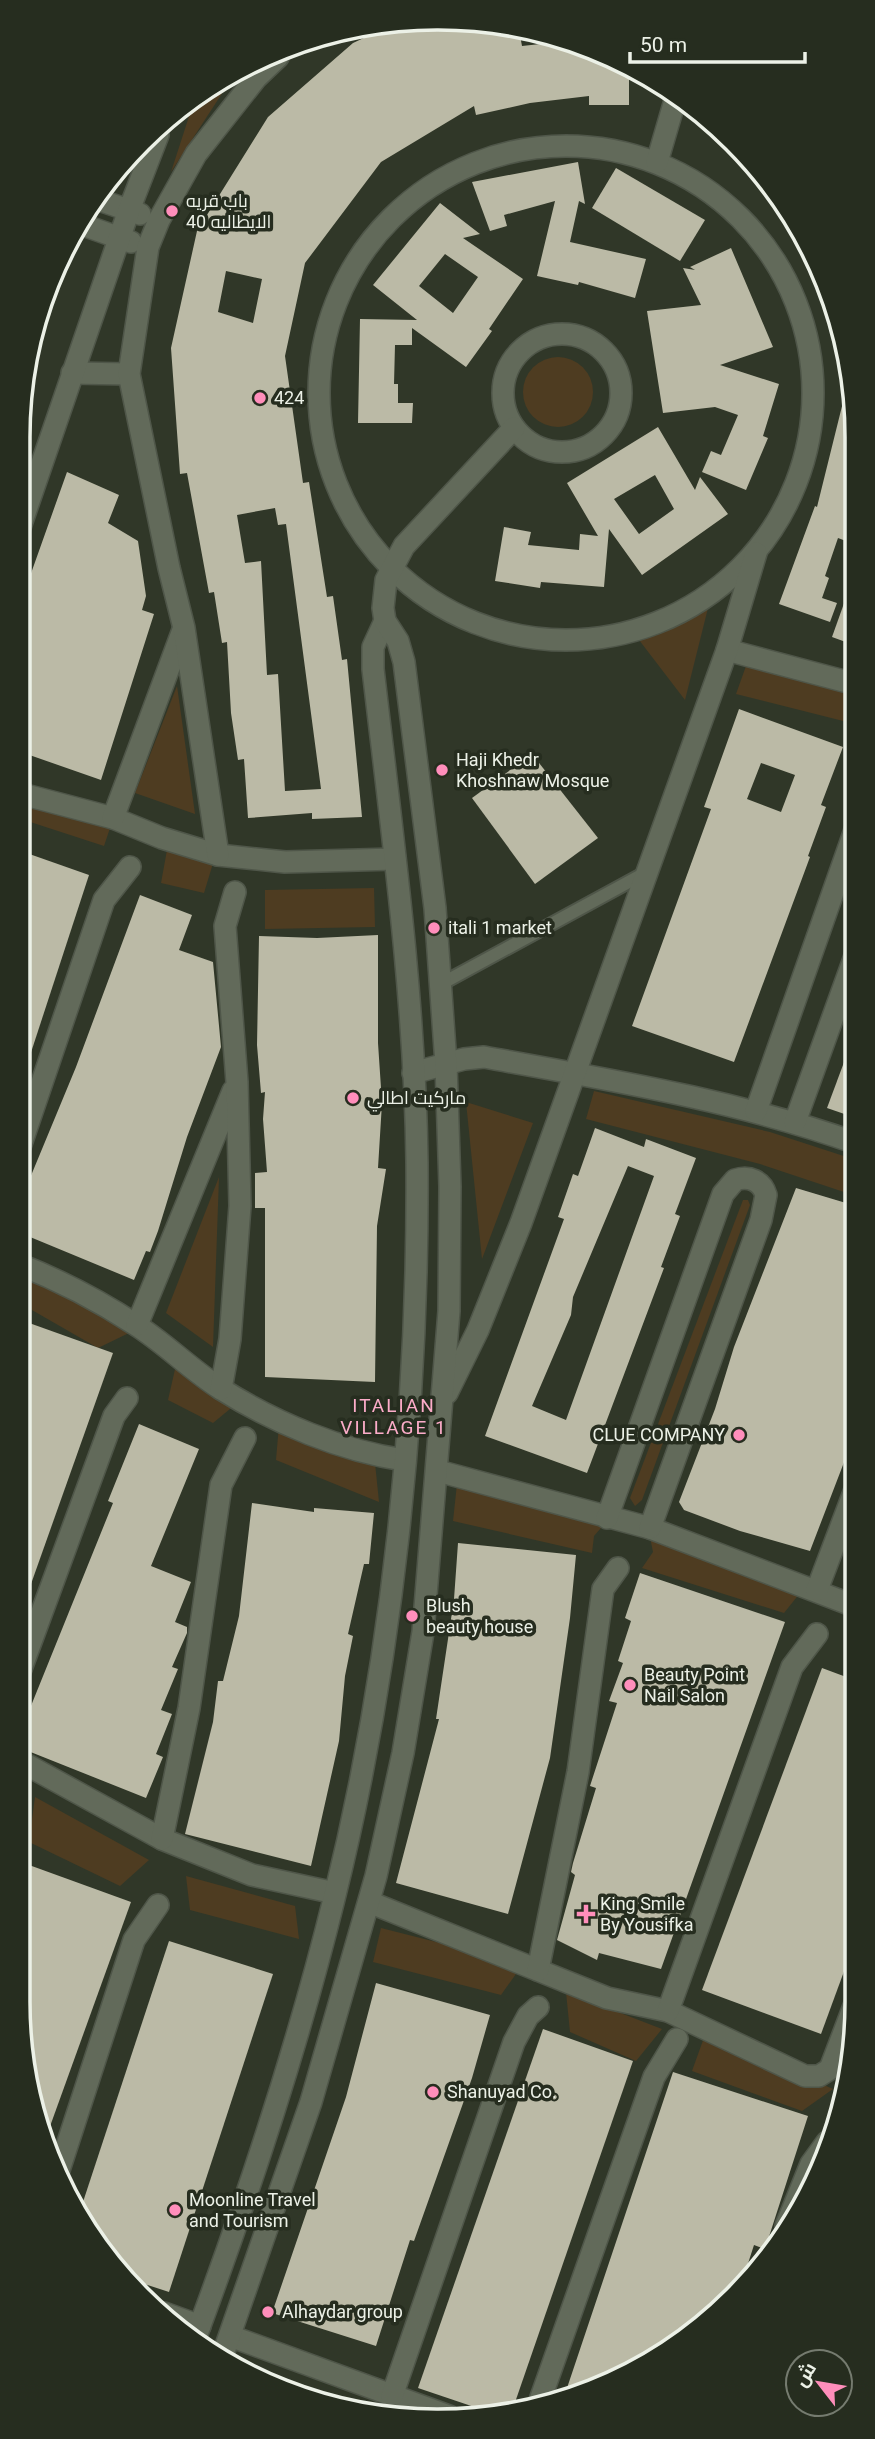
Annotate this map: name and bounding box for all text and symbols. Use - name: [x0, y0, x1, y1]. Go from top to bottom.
- scale bar: [630, 21, 805, 65]
- text: 50 m: [640, 33, 687, 57]
- place label: باب قريه الايطاليه 40: [186, 190, 271, 232]
- marker: باب قريه الايطاليه 40: [164, 203, 180, 219]
- place label: 424: [274, 387, 304, 408]
- marker: 424: [252, 390, 268, 406]
- place label: Haji Khedr Khoshnaw Mosque: [456, 749, 609, 791]
- marker: Haji Khedr Khoshnaw Mosque: [434, 762, 450, 778]
- place label: itali 1 market: [448, 917, 552, 938]
- marker: itali 1 market: [426, 920, 442, 936]
- place label: ماركيت اطالي: [367, 1087, 466, 1112]
- marker: ماركيت اطالي: [345, 1090, 361, 1106]
- district label: ITALIAN VILLAGE 1: [340, 1394, 448, 1439]
- place label: CLUE COMPANY: [593, 1424, 725, 1445]
- marker: CLUE COMPANY: [731, 1427, 747, 1443]
- place label: Blush beauty house: [426, 1595, 533, 1637]
- marker: Blush beauty house: [404, 1608, 420, 1624]
- place label: Beauty Point Nail Salon: [644, 1664, 745, 1706]
- marker: Beauty Point Nail Salon: [622, 1677, 638, 1693]
- place label: King Smile By Yousifka: [600, 1893, 693, 1935]
- marker: King Smile By Yousifka: [578, 1906, 594, 1922]
- place label: Shanuyad Co.: [447, 2081, 557, 2102]
- marker: Shanuyad Co.: [425, 2084, 441, 2100]
- place label: Moonline Travel and Tourism: [189, 2189, 316, 2231]
- marker: Moonline Travel and Tourism: [167, 2202, 183, 2218]
- place label: Alhaydar group: [282, 2301, 403, 2322]
- marker: Alhaydar group: [260, 2304, 276, 2320]
- north arrow: [784, 2348, 854, 2418]
- text: ش: [789, 2358, 821, 2391]

